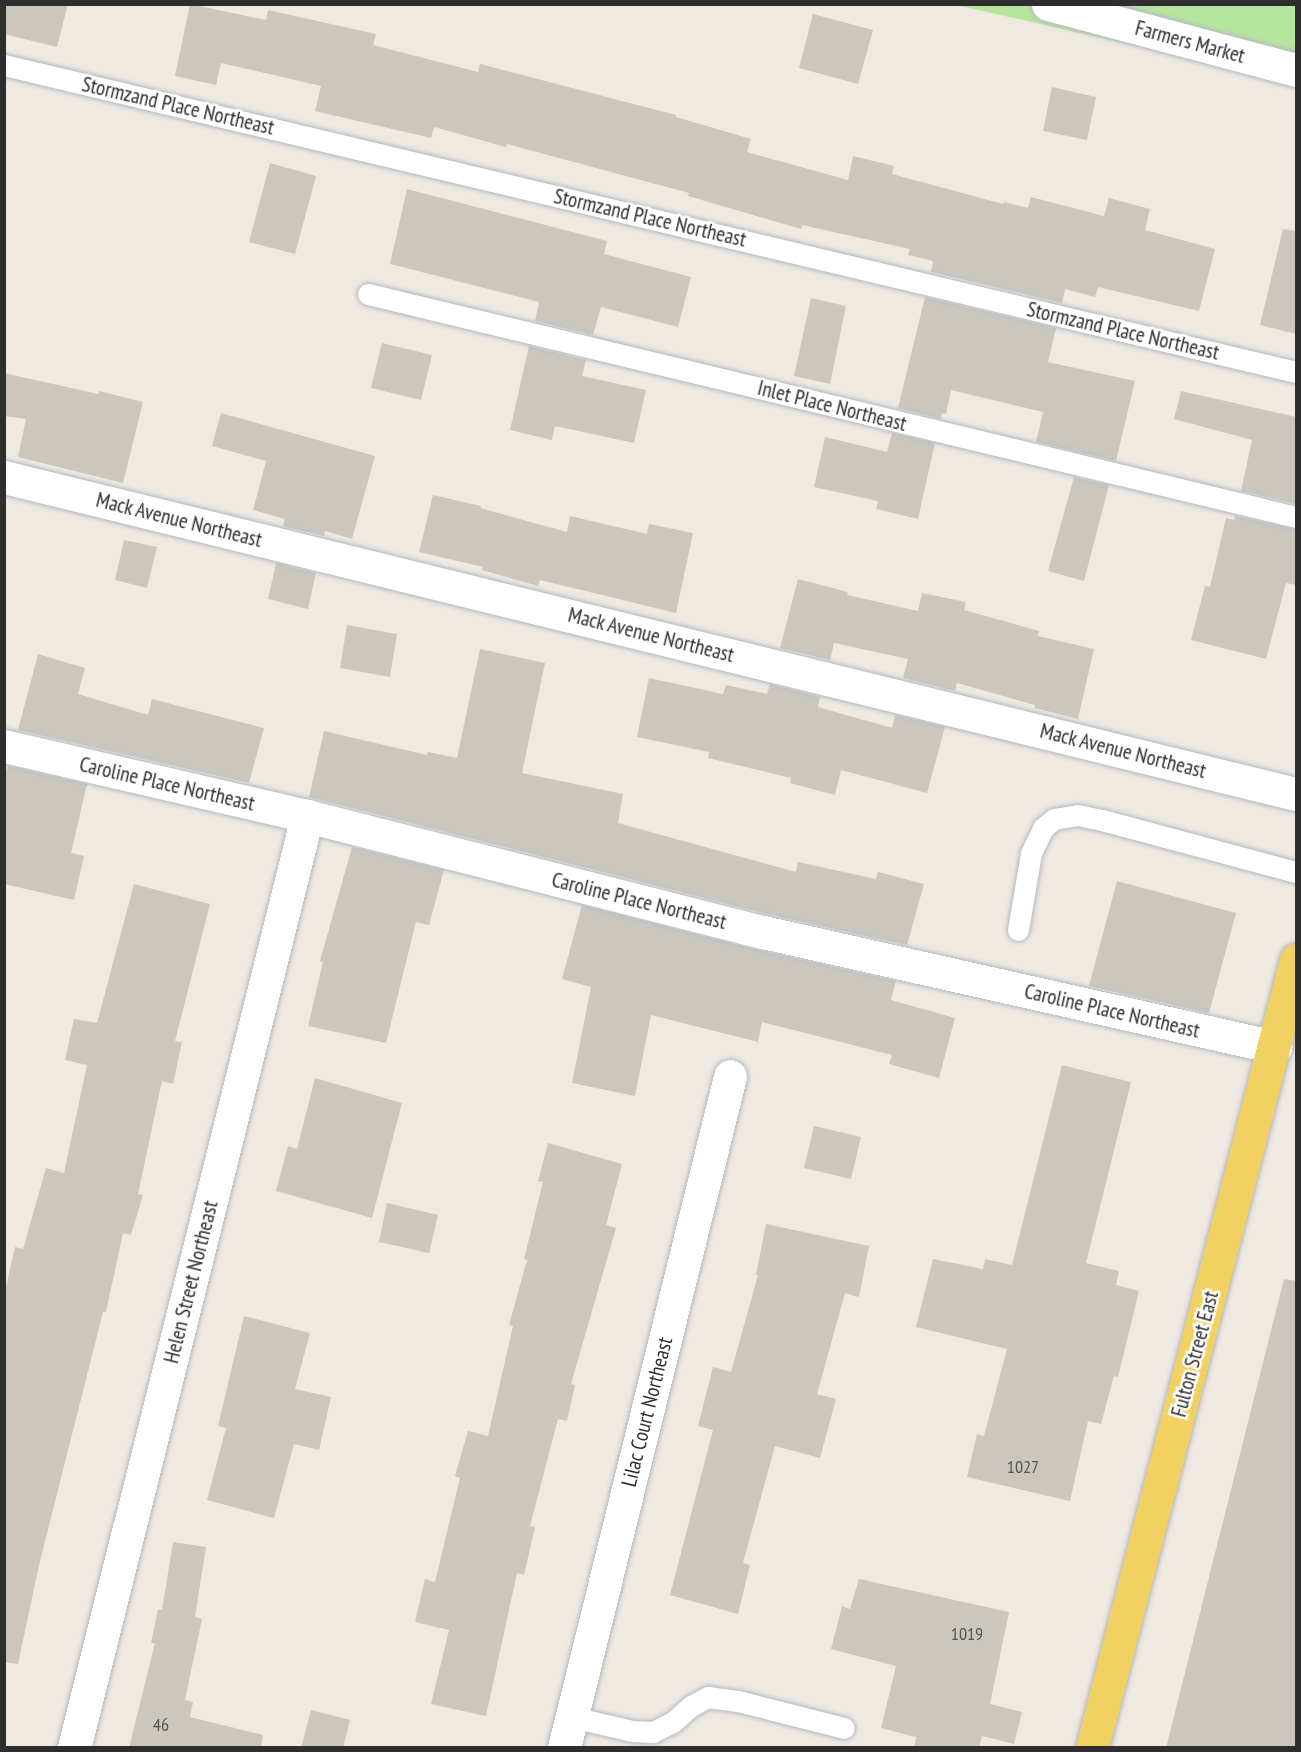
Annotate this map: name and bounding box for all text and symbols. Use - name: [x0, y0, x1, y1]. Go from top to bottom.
- street label: Farmers Market: [1132, 15, 1248, 69]
- street label: Stormzand Place Northeast: [79, 72, 277, 140]
- street label: Stormzand Place Northeast: [551, 184, 749, 252]
- street label: Stormzand Place Northeast: [1024, 297, 1222, 365]
- street label: Inlet Place Northeast: [755, 375, 909, 437]
- street label: Mack Avenue Northeast: [93, 487, 265, 553]
- street label: Mack Avenue Northeast: [565, 602, 737, 668]
- street label: Mack Avenue Northeast: [1037, 718, 1209, 784]
- street label: Caroline Place Northeast: [77, 752, 257, 816]
- street label: Caroline Place Northeast: [549, 867, 729, 935]
- street label: Caroline Place Northeast: [1022, 979, 1202, 1043]
- street label: Helen Street Northeast: [159, 1198, 223, 1366]
- street label: Fulton Street East: [1166, 1288, 1224, 1420]
- street label: Lilac Court Northeast: [616, 1334, 678, 1490]
- house number: 1027: [1007, 1456, 1039, 1478]
- house number: 1019: [951, 1623, 983, 1645]
- house number: 46: [153, 1714, 169, 1736]

